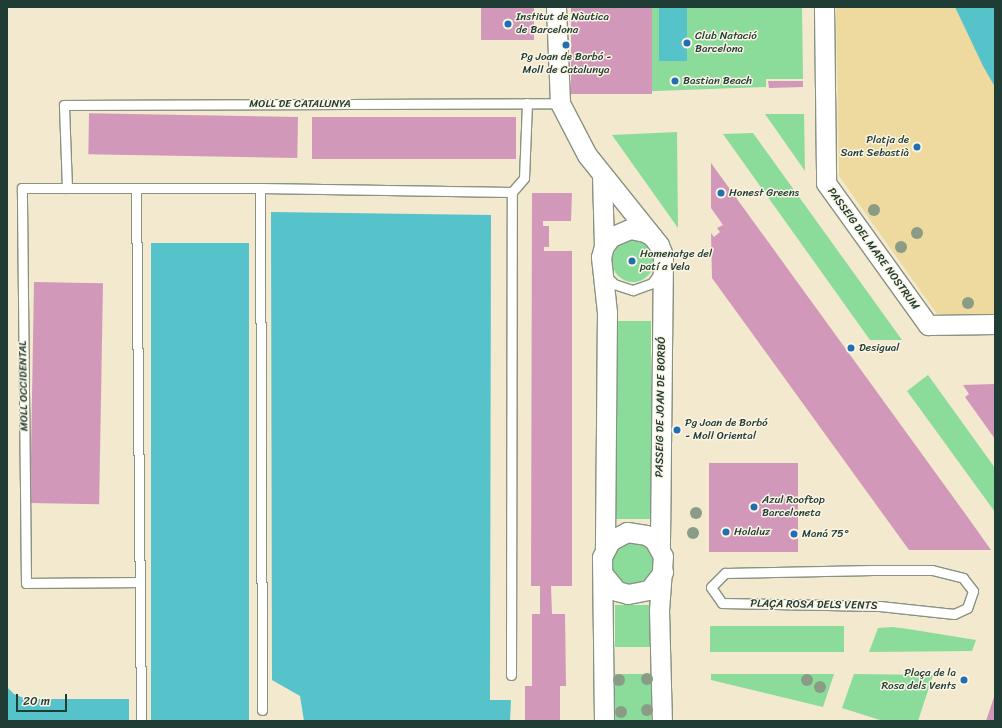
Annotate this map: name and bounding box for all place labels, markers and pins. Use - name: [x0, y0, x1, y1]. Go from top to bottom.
- place label: Institut de Nàutica de Barcelona: [516, 11, 609, 37]
- marker: Institut de Nàutica de Barcelona: [503, 19, 513, 29]
- place label: Club Natació Barcelona: [695, 30, 757, 56]
- marker: Club Natació Barcelona: [682, 38, 692, 48]
- marker: Pg Joan de Borbó - Moll de Catalunya: [561, 40, 571, 50]
- place label: Pg Joan de Borbó - Moll de Catalunya: [521, 51, 611, 77]
- place label: Bastian Beach: [683, 74, 752, 88]
- marker: Bastian Beach: [670, 76, 680, 86]
- place label: Platja de Sant Sebastià: [841, 134, 909, 160]
- marker: Platja de Sant Sebastià: [912, 142, 922, 152]
- place label: Honest Greens: [729, 186, 799, 200]
- marker: Honest Greens: [716, 188, 726, 198]
- place label: Homenatge del patí a Vela: [640, 248, 712, 274]
- marker: Homenatge del patí a Vela: [627, 256, 637, 266]
- place label: Desigual: [859, 341, 899, 355]
- marker: Desigual: [846, 343, 856, 353]
- place label: Pg Joan de Borbó - Moll Oriental: [685, 417, 768, 443]
- marker: Pg Joan de Borbó - Moll Oriental: [672, 425, 682, 435]
- place label: Azul Rooftop Barceloneta: [762, 494, 825, 520]
- marker: Azul Rooftop Barceloneta: [749, 502, 759, 512]
- place label: Holaluz: [734, 525, 770, 539]
- marker: Holaluz: [721, 527, 731, 537]
- place label: Maná 75°: [802, 527, 849, 541]
- marker: Maná 75°: [789, 529, 799, 539]
- place label: Plaça de la Rosa dels Vents: [882, 667, 956, 693]
- marker: Plaça de la Rosa dels Vents: [959, 675, 969, 685]

